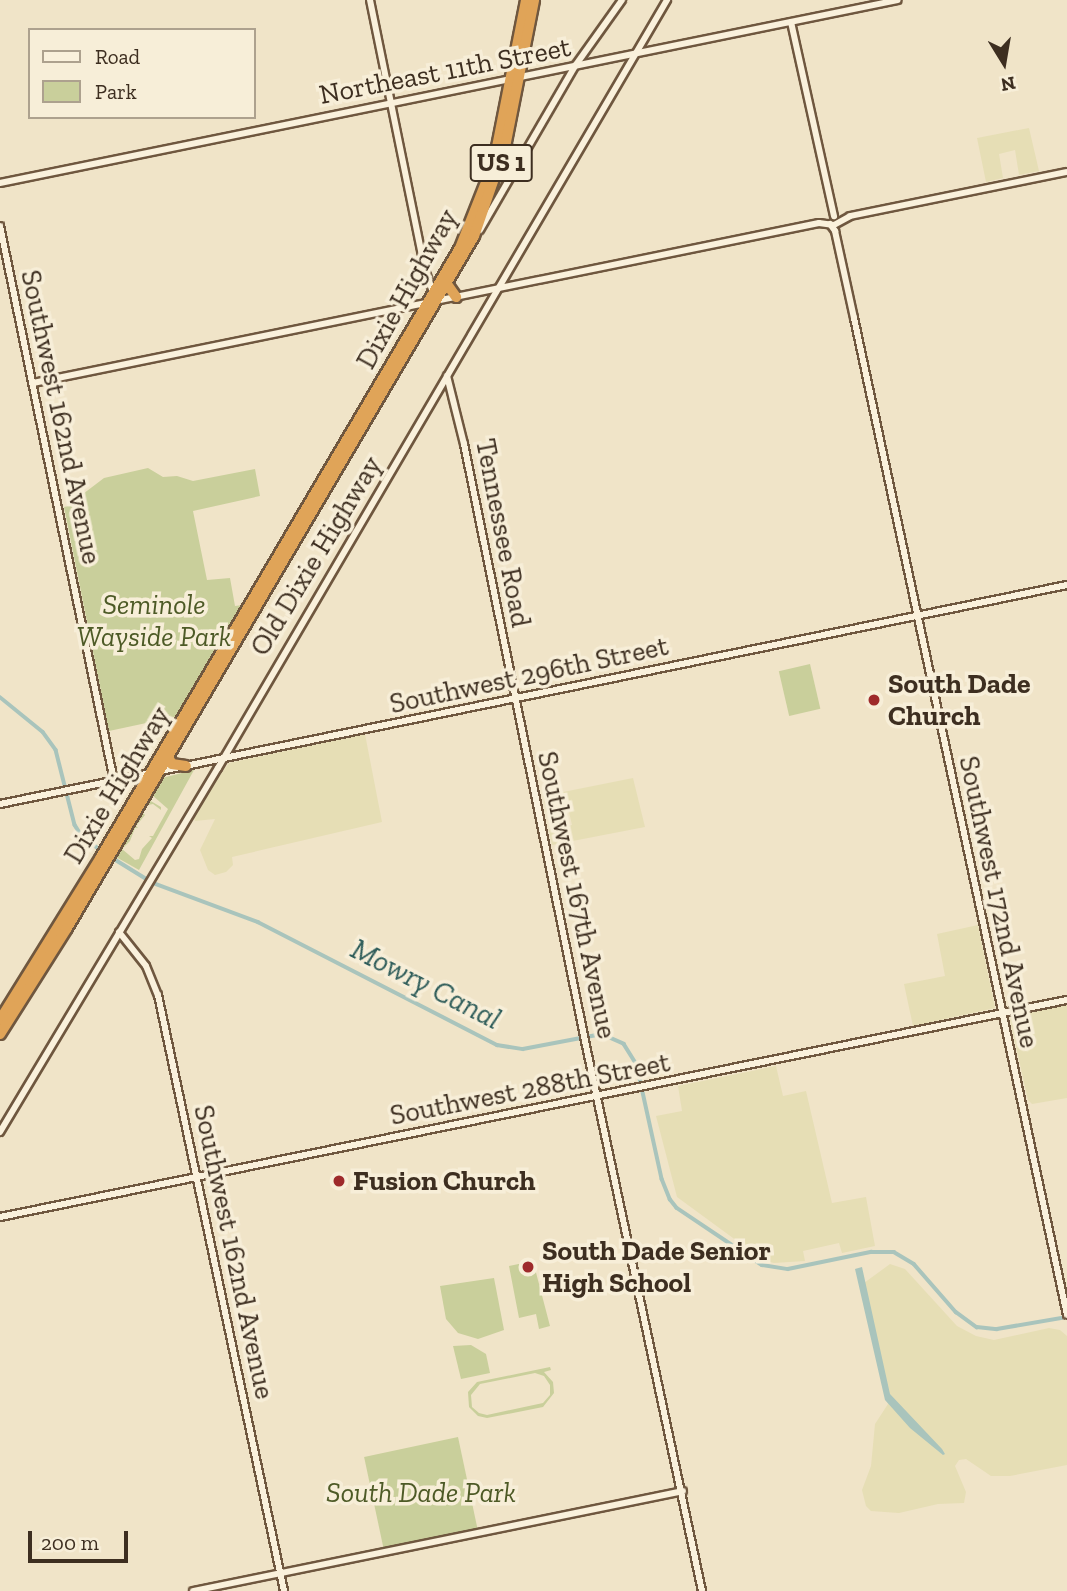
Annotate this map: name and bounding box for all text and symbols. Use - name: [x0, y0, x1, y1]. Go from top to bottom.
- legend: [28, 28, 256, 119]
- north arrow: [969, 28, 1039, 98]
- street label: Northeast 11th Street: [316, 30, 574, 112]
- text: Road: [95, 44, 140, 69]
- text: N: [999, 71, 1017, 97]
- text: Park: [95, 79, 137, 104]
- road number: US 1: [470, 140, 532, 186]
- street label: Dixie Highway: [349, 203, 465, 375]
- street label: Southwest 162nd Avenue: [13, 267, 109, 567]
- street label: Tennessee Road: [468, 436, 538, 630]
- street label: Old Dixie Highway: [243, 450, 389, 662]
- park label: Seminole Wayside Park: [77, 588, 231, 654]
- street label: Southwest 296th Street: [387, 629, 671, 721]
- place label: South Dade Church: [888, 667, 1030, 733]
- marker: South Dade Church: [866, 692, 882, 708]
- street label: Dixie Highway: [57, 700, 177, 870]
- street label: Southwest 167th Avenue: [530, 748, 624, 1042]
- street label: Southwest 172nd Avenue: [952, 753, 1046, 1051]
- water label: Mowry Canal: [345, 931, 507, 1037]
- street label: Southwest 288th Street: [387, 1045, 673, 1133]
- street label: Southwest 162nd Avenue: [186, 1102, 282, 1402]
- place label: Fusion Church: [353, 1164, 535, 1198]
- marker: Fusion Church: [331, 1173, 347, 1189]
- place label: South Dade Senior High School: [542, 1234, 771, 1300]
- marker: South Dade Senior High School: [520, 1259, 536, 1275]
- park label: South Dade Park: [326, 1476, 516, 1510]
- scale bar: [32, 1518, 131, 1562]
- text: 200 m: [41, 1530, 99, 1555]

